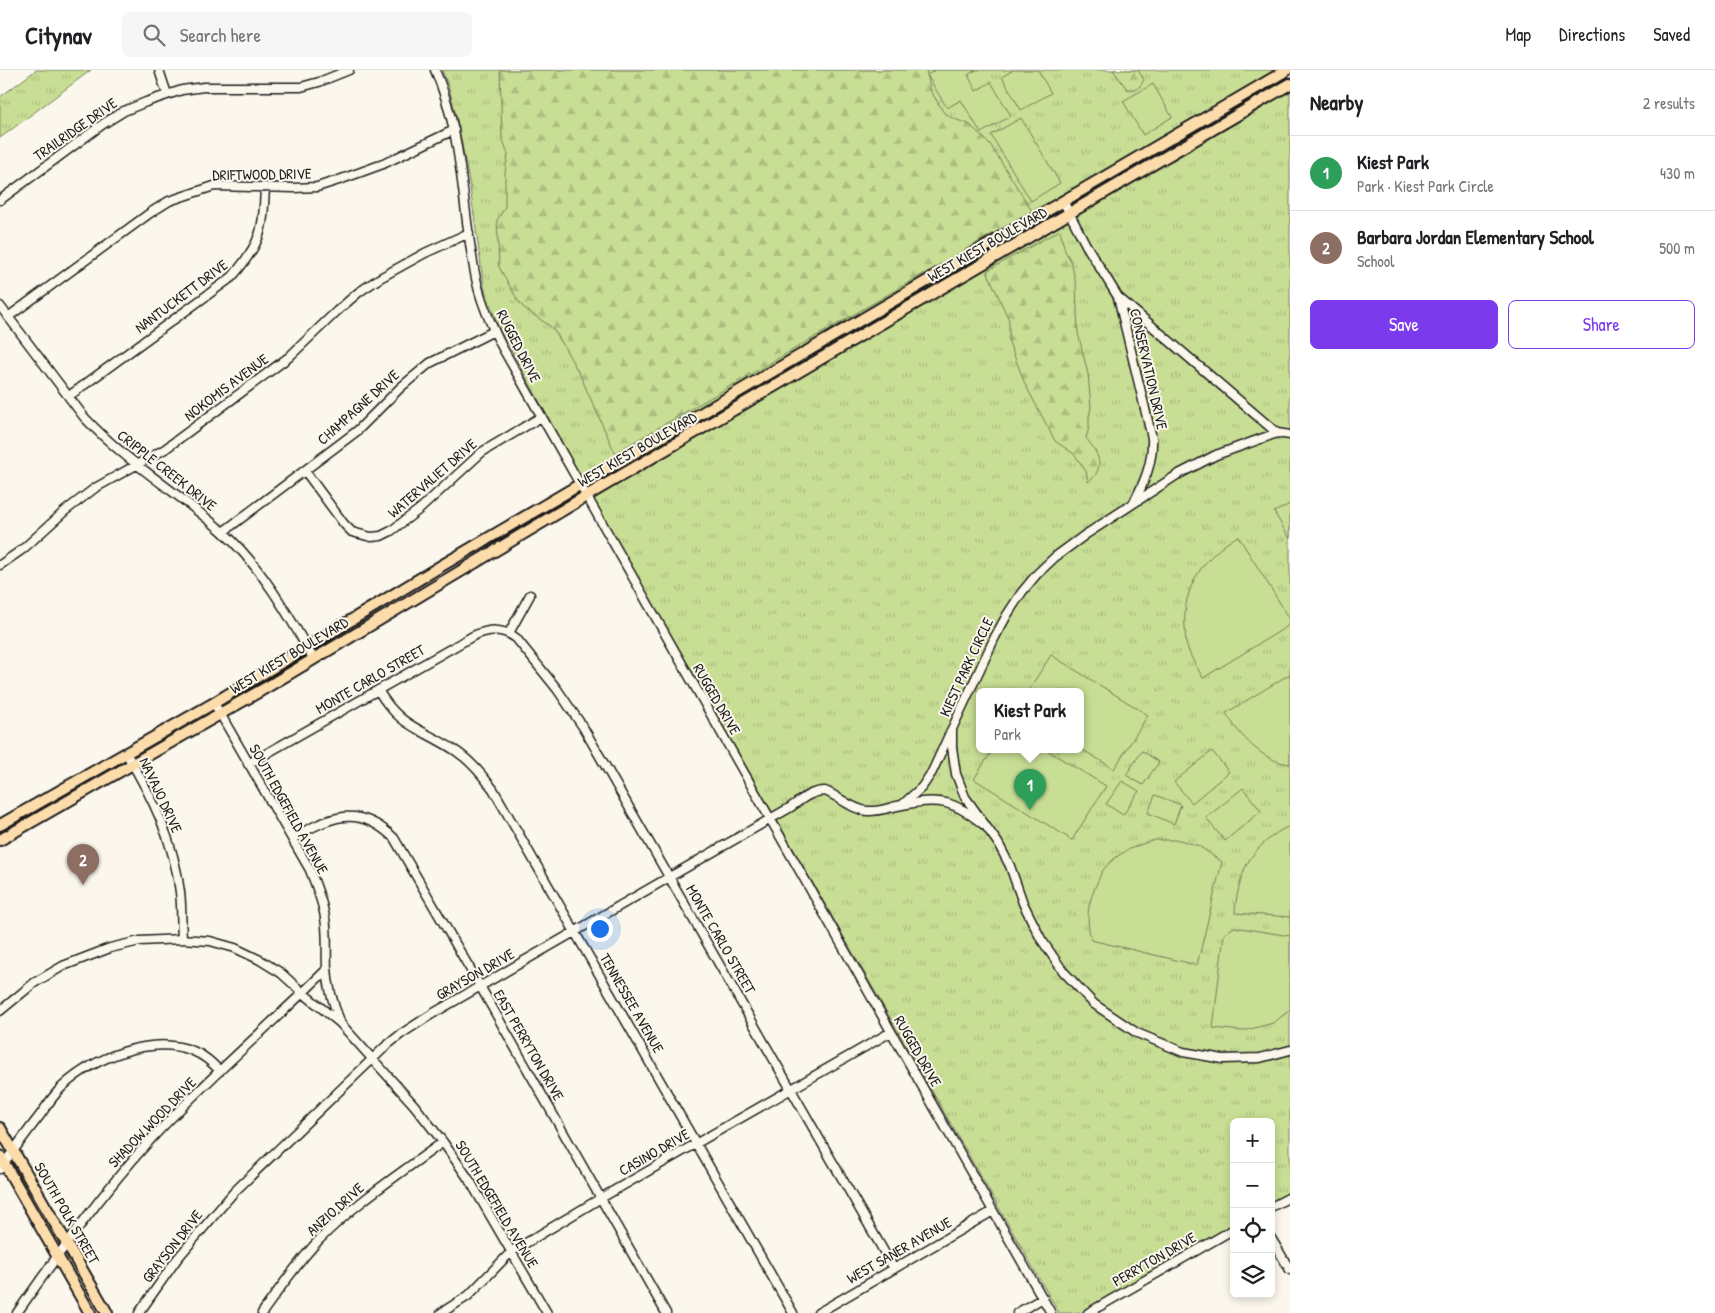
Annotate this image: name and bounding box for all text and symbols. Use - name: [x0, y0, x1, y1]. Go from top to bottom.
- search box: [122, 12, 472, 57]
- text: Citynav: [25, 19, 92, 51]
- icon: search: [140, 21, 168, 49]
- text: Search here: [180, 22, 261, 48]
- text: Map: [1506, 22, 1531, 47]
- text: Directions: [1559, 22, 1625, 47]
- text: Saved: [1653, 22, 1690, 47]
- text: Nearby: [1310, 88, 1363, 117]
- street label: TRAILRIDGE DRIVE: [29, 92, 121, 166]
- text: 2 results: [1643, 92, 1695, 114]
- text: Kiest Park: [1357, 149, 1429, 175]
- text: 1: [1323, 162, 1329, 184]
- text: 430 m: [1660, 162, 1695, 184]
- street label: DRIFTWOOD DRIVE: [212, 163, 312, 185]
- text: Park · Kiest Park Circle: [1357, 175, 1494, 197]
- street label: WEST KIEST BOULEVARD: [923, 201, 1051, 287]
- text: Barbara Jordan Elementary School: [1357, 224, 1594, 250]
- text: 2: [1322, 237, 1330, 259]
- text: 500 m: [1659, 237, 1695, 259]
- text: School: [1357, 250, 1394, 272]
- street label: NANTUCKETT DRIVE: [130, 254, 232, 338]
- button: Save: [1310, 300, 1498, 349]
- button: Share: [1508, 300, 1695, 349]
- street label: RUGGED DRIVE: [492, 306, 546, 386]
- street label: CONSERVATION DRIVE: [1125, 306, 1173, 432]
- street label: NOKOMIS AVENUE: [180, 348, 273, 426]
- street label: CHAMPAGNE DRIVE: [312, 364, 404, 450]
- street label: WEST KIEST BOULEVARD: [573, 406, 701, 492]
- street label: CRIPPLE CREEK DRIVE: [113, 425, 221, 516]
- street label: WATERVALIET DRIVE: [383, 433, 481, 522]
- street label: WEST KIEST BOULEVARD: [226, 611, 353, 699]
- street label: KIEST PARK CIRCLE: [934, 614, 998, 720]
- street label: MONTE CARLO STREET: [311, 639, 429, 719]
- street label: RUGGED DRIVE: [688, 659, 746, 739]
- popup: [976, 688, 1084, 753]
- text: Kiest Park: [994, 697, 1066, 723]
- text: Park: [994, 723, 1021, 745]
- street label: SOUTH EDGEFIELD AVENUE: [244, 740, 334, 878]
- street label: NAVAJO DRIVE: [134, 754, 188, 836]
- pin: 1: [1014, 769, 1046, 810]
- pin: 2: [67, 844, 99, 885]
- street label: MONTE CARLO STREET: [681, 880, 761, 998]
- your location: [587, 916, 613, 942]
- street label: GRAYSON DRIVE: [432, 943, 518, 1005]
- street label: TENNESSEE AVENUE: [595, 949, 669, 1057]
- street label: EAST PERRYTON DRIVE: [489, 986, 569, 1105]
- street label: RUGGED DRIVE: [889, 1011, 947, 1091]
- street label: SHADOW WOOD DRIVE: [103, 1072, 201, 1172]
- map controls: [1230, 1118, 1275, 1298]
- button: +: [1230, 1118, 1275, 1163]
- street label: CASINO DRIVE: [615, 1123, 693, 1181]
- street label: SOUTH EDGEFIELD AVENUE: [450, 1136, 544, 1272]
- street label: SOUTH POLK STREET: [29, 1158, 105, 1269]
- button: −: [1230, 1163, 1275, 1208]
- street label: ANZIO DRIVE: [302, 1177, 369, 1240]
- street label: GRAYSON DRIVE: [137, 1205, 207, 1287]
- button: locate: [1230, 1208, 1275, 1253]
- street label: WEST SANER AVENUE: [843, 1211, 955, 1288]
- street label: PERRYTON DRIVE: [1108, 1226, 1200, 1291]
- button: layers: [1230, 1253, 1275, 1298]

